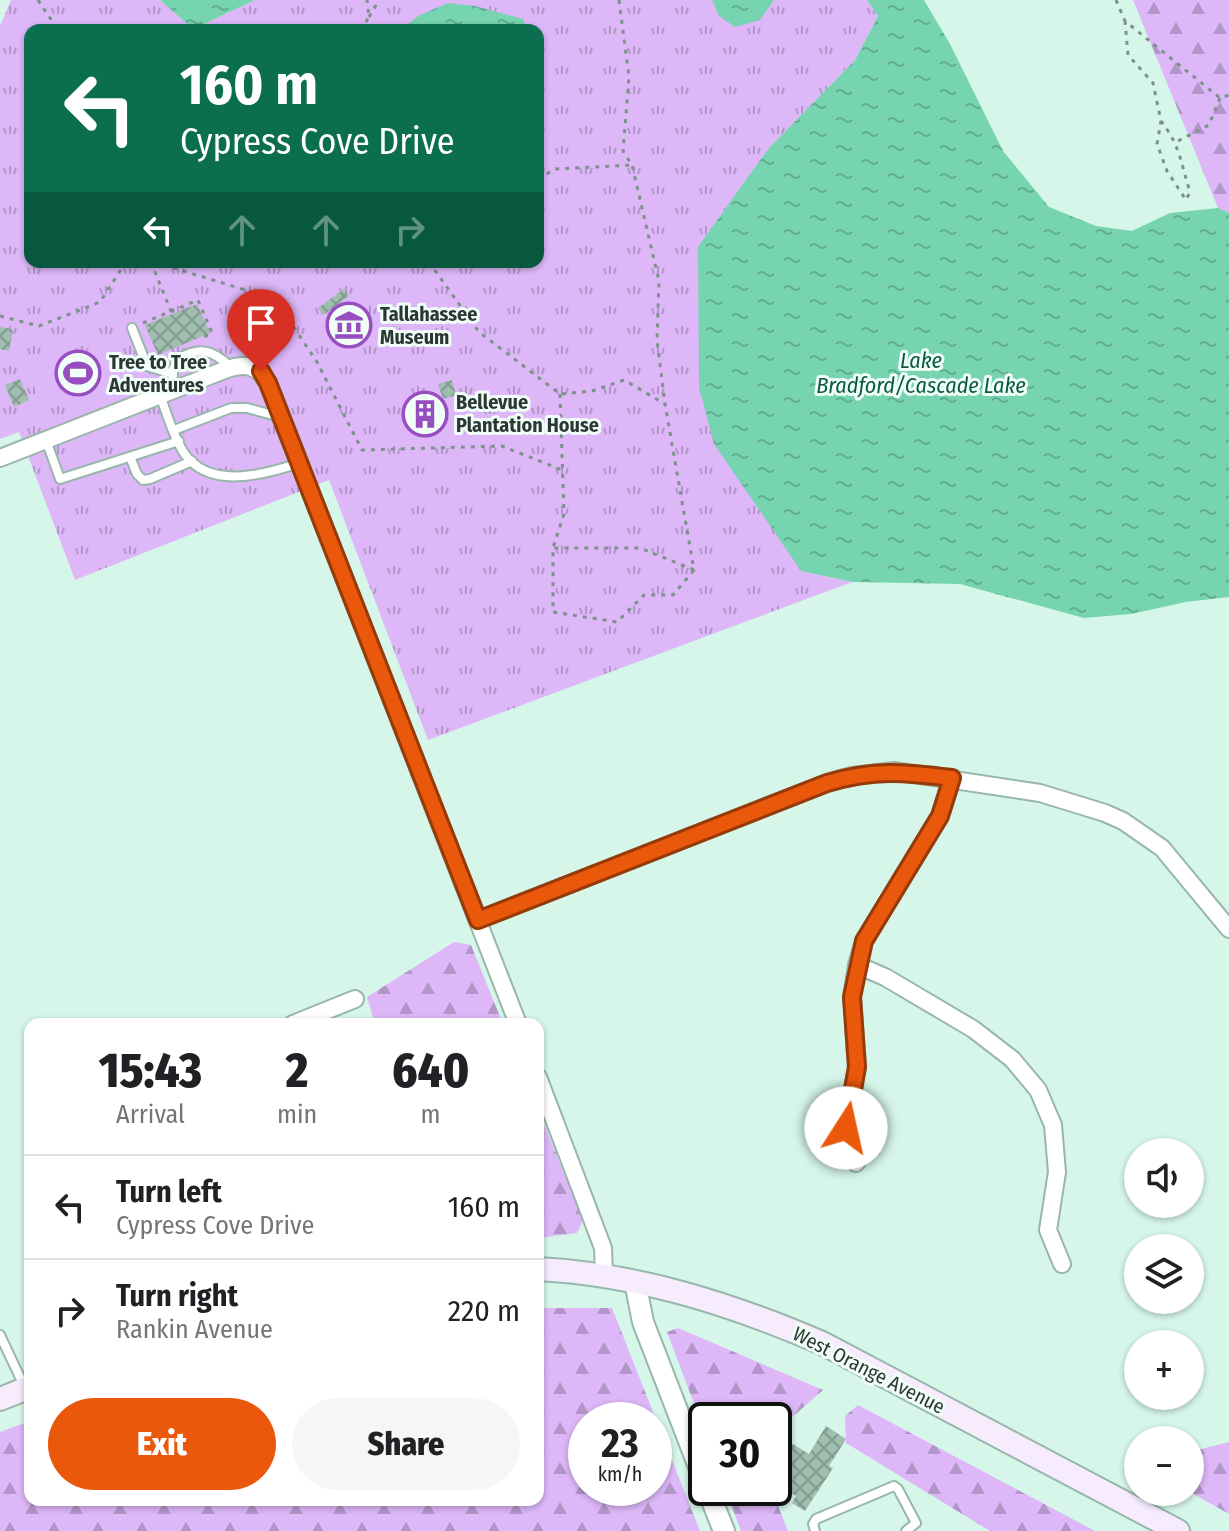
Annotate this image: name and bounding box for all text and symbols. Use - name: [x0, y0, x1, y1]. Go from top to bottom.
- text: 160 m: [180, 52, 318, 119]
- icon: left: [48, 56, 152, 160]
- text: Cypress Cove Drive: [180, 120, 455, 164]
- icon: left: [136, 208, 180, 252]
- icon: ahead: [220, 208, 264, 252]
- icon: ahead: [304, 208, 348, 252]
- icon: right: [388, 208, 432, 252]
- pin: [227, 289, 295, 371]
- icon: arrive: [239, 301, 283, 345]
- museum icon: Tallahassee Museum: [325, 301, 373, 349]
- place label: Tallahassee Museum: [380, 302, 477, 349]
- water label: Lake Bradford/Cascade Lake: [816, 347, 1026, 399]
- sports icon: Tree to Tree Adventures: [54, 349, 102, 397]
- place label: Tree to Tree Adventures: [108, 350, 207, 397]
- building icon: Bellevue Plantation House: [401, 390, 449, 438]
- place label: Bellevue Plantation House: [456, 390, 599, 437]
- text: 15:43: [99, 1042, 202, 1100]
- text: 2: [286, 1042, 308, 1100]
- text: 640: [392, 1042, 469, 1100]
- position arrow: [804, 1086, 888, 1170]
- text: Arrival: [116, 1099, 185, 1130]
- text: min: [277, 1099, 317, 1130]
- text: m: [421, 1099, 441, 1130]
- map controls: [1124, 1138, 1204, 1506]
- button: sound: [1124, 1138, 1204, 1218]
- text: Turn left: [116, 1174, 222, 1210]
- icon: left: [48, 1185, 92, 1229]
- text: 160 m: [448, 1189, 520, 1225]
- text: Cypress Cove Drive: [116, 1210, 314, 1241]
- button: layers: [1124, 1234, 1204, 1314]
- text: Turn right: [116, 1278, 238, 1314]
- icon: right: [48, 1289, 92, 1333]
- text: 220 m: [448, 1293, 520, 1329]
- text: Rankin Avenue: [116, 1314, 273, 1345]
- street label: West Orange Avenue: [789, 1321, 949, 1419]
- button: +: [1124, 1330, 1204, 1410]
- button: Exit: [48, 1398, 276, 1490]
- button: Share: [292, 1398, 520, 1490]
- speed limit sign: 30: [688, 1402, 792, 1506]
- text: 23: [601, 1420, 639, 1468]
- button: −: [1124, 1426, 1204, 1506]
- text: km/h: [598, 1462, 642, 1486]

